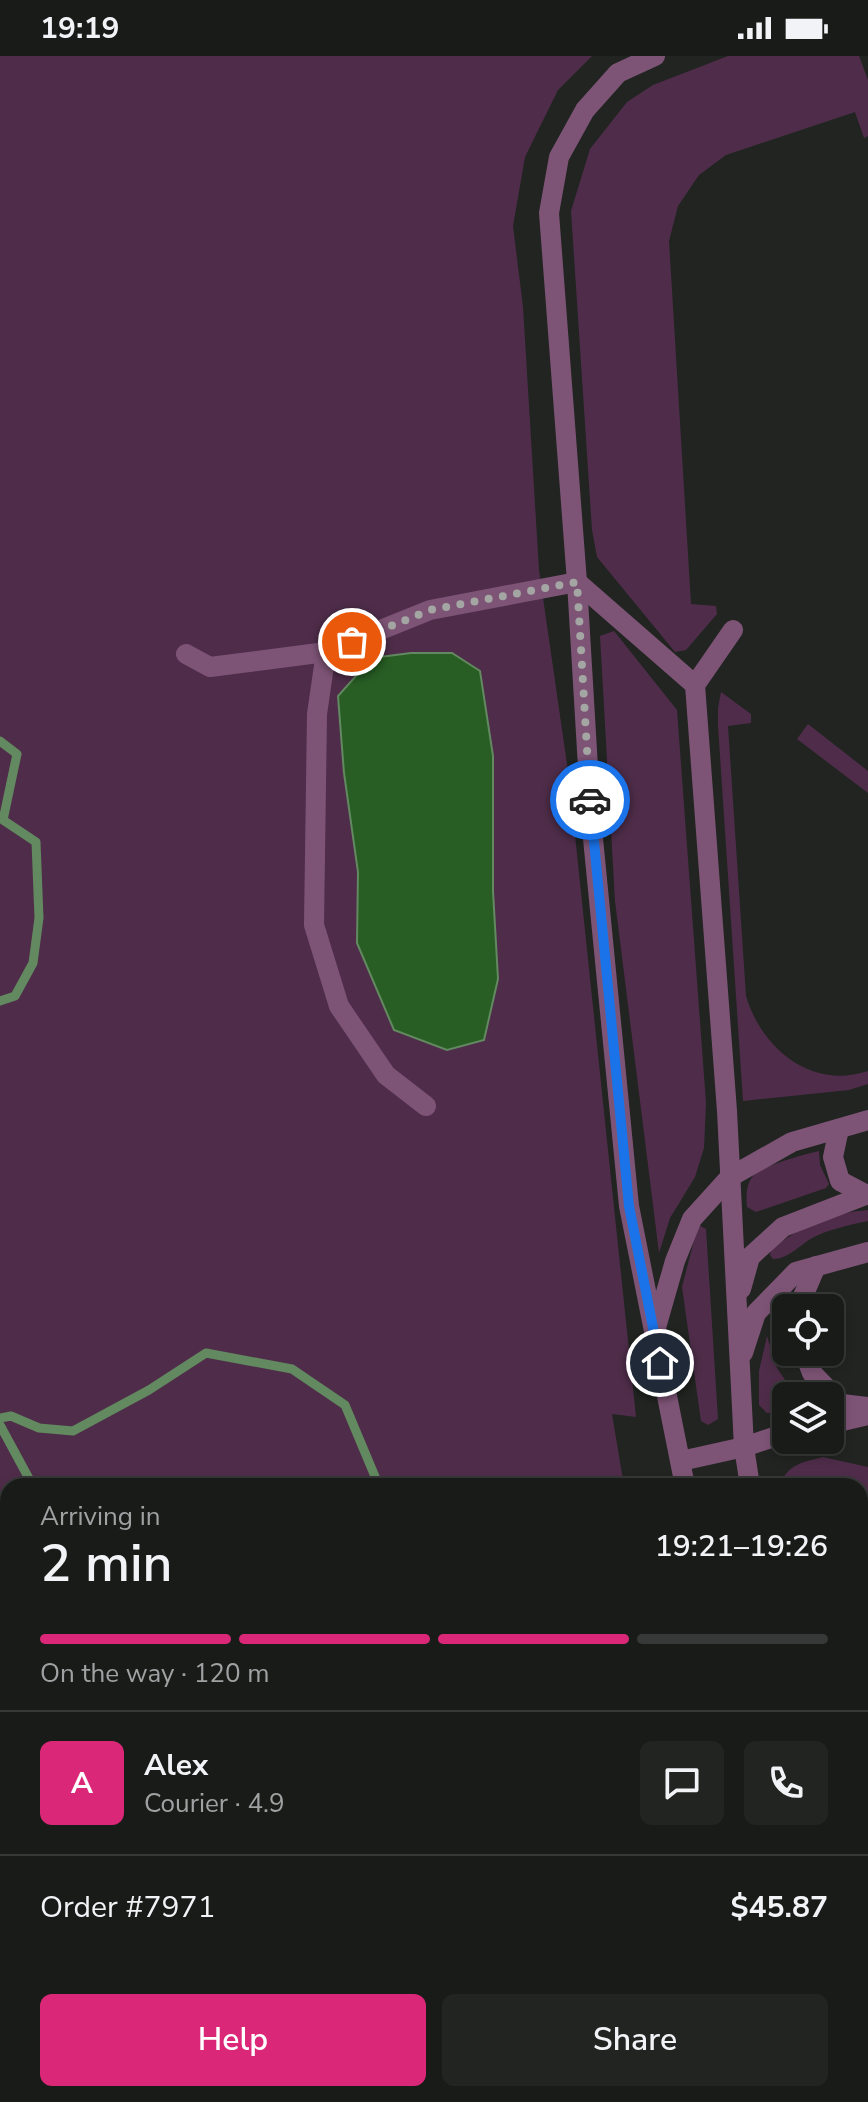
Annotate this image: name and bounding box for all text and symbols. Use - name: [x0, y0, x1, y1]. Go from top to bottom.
- text: 19:19: [40, 8, 119, 49]
- pin: [318, 608, 386, 676]
- icon: bag: [330, 620, 374, 664]
- courier: [550, 760, 630, 840]
- icon: car: [568, 778, 612, 822]
- map controls: [772, 1294, 844, 1454]
- button: locate: [772, 1294, 844, 1366]
- pin: [626, 1329, 694, 1397]
- icon: home: [638, 1341, 682, 1385]
- button: layers: [772, 1382, 844, 1454]
- text: Arriving in: [40, 1499, 161, 1534]
- text: 19:21–19:26: [655, 1526, 828, 1567]
- text: 2 min: [40, 1528, 173, 1599]
- text: On the way · 120 m: [40, 1656, 269, 1691]
- button: chat: [640, 1741, 724, 1825]
- button: phone: [744, 1741, 828, 1825]
- text: Alex: [144, 1745, 208, 1786]
- text: A: [71, 1763, 93, 1804]
- text: Courier · 4.9: [144, 1786, 285, 1821]
- text: Order #7971: [40, 1887, 215, 1928]
- text: $45.87: [731, 1887, 828, 1928]
- button: Help: [40, 1994, 426, 2086]
- button: Share: [442, 1994, 828, 2086]

